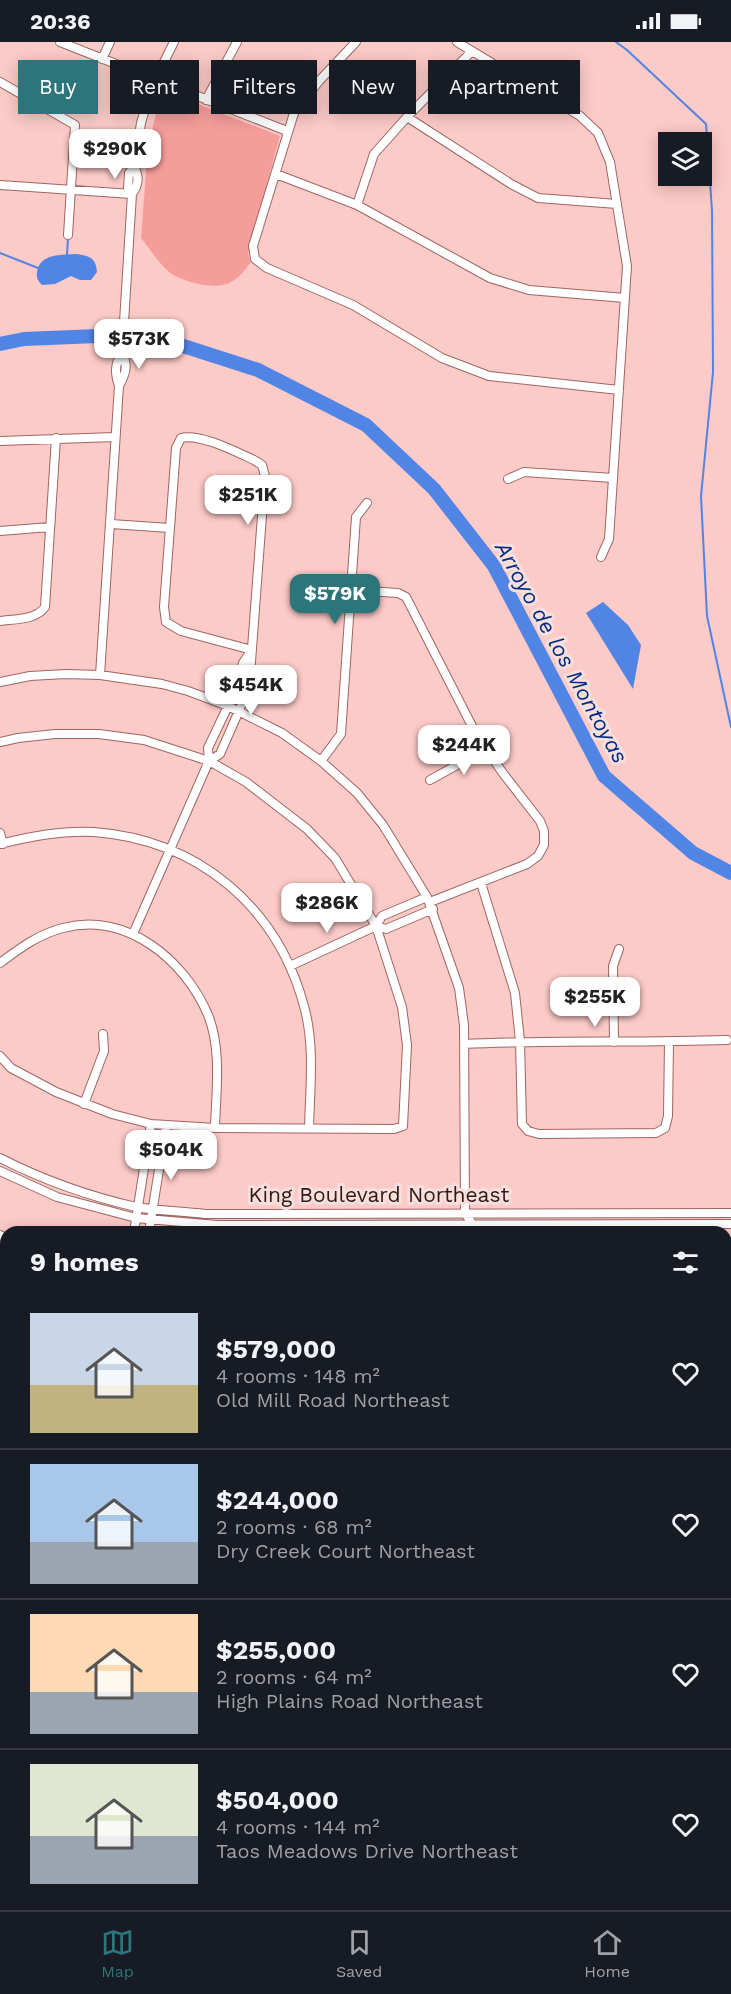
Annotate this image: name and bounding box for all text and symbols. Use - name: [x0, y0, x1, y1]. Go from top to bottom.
- text: 20:36: [30, 9, 91, 34]
- chip: Buy: [18, 60, 98, 114]
- chip: Rent: [110, 60, 199, 114]
- chip: Filters: [211, 60, 317, 114]
- chip: New: [329, 60, 416, 114]
- chip: Apartment: [428, 60, 580, 114]
- pin: $290K: [73, 129, 157, 180]
- map controls: [658, 132, 712, 186]
- button: layers: [658, 132, 712, 186]
- text: $290K: [83, 136, 147, 160]
- pin: $573K: [97, 319, 181, 370]
- text: $573K: [108, 326, 170, 350]
- pin: $251K: [206, 475, 290, 526]
- text: $251K: [219, 482, 277, 506]
- water label: Arroyo de los Montoyas: [490, 536, 633, 767]
- pin: $579K: [293, 574, 377, 625]
- text: $579K: [304, 581, 366, 605]
- pin: $454K: [209, 665, 293, 716]
- text: $454K: [219, 672, 283, 696]
- pin: $244K: [422, 725, 506, 776]
- text: $244K: [432, 732, 496, 756]
- pin: $286K: [285, 883, 369, 934]
- text: $286K: [295, 890, 359, 914]
- pin: $255K: [553, 977, 637, 1028]
- text: $255K: [564, 984, 626, 1008]
- pin: $504K: [129, 1130, 213, 1181]
- text: $504K: [139, 1137, 203, 1161]
- street label: King Boulevard Northeast: [249, 1182, 510, 1207]
- icon: filters: [669, 1246, 702, 1279]
- text: 9 homes: [30, 1247, 139, 1277]
- text: $579,000: [216, 1334, 336, 1364]
- icon: home: [78, 1337, 150, 1409]
- icon: heart: [669, 1357, 702, 1390]
- text: 4 rooms · 148 m²: [216, 1364, 380, 1388]
- text: Old Mill Road Northeast: [216, 1388, 449, 1412]
- text: $244,000: [216, 1485, 339, 1515]
- icon: home: [78, 1488, 150, 1560]
- icon: heart: [669, 1508, 702, 1541]
- text: 2 rooms · 68 m²: [216, 1515, 372, 1539]
- text: Dry Creek Court Northeast: [216, 1539, 475, 1563]
- text: $255,000: [216, 1635, 336, 1665]
- icon: home: [78, 1638, 150, 1710]
- icon: heart: [669, 1658, 702, 1691]
- text: 2 rooms · 64 m²: [216, 1665, 372, 1689]
- text: High Plains Road Northeast: [216, 1689, 483, 1713]
- text: $504,000: [216, 1785, 339, 1815]
- icon: home: [78, 1788, 150, 1860]
- icon: heart: [669, 1808, 702, 1841]
- text: 4 rooms · 144 m²: [216, 1815, 380, 1839]
- text: Taos Meadows Drive Northeast: [216, 1839, 518, 1863]
- tab: Map: [101, 1926, 134, 1981]
- tab: Saved: [336, 1926, 382, 1981]
- tab: Home: [584, 1926, 630, 1981]

